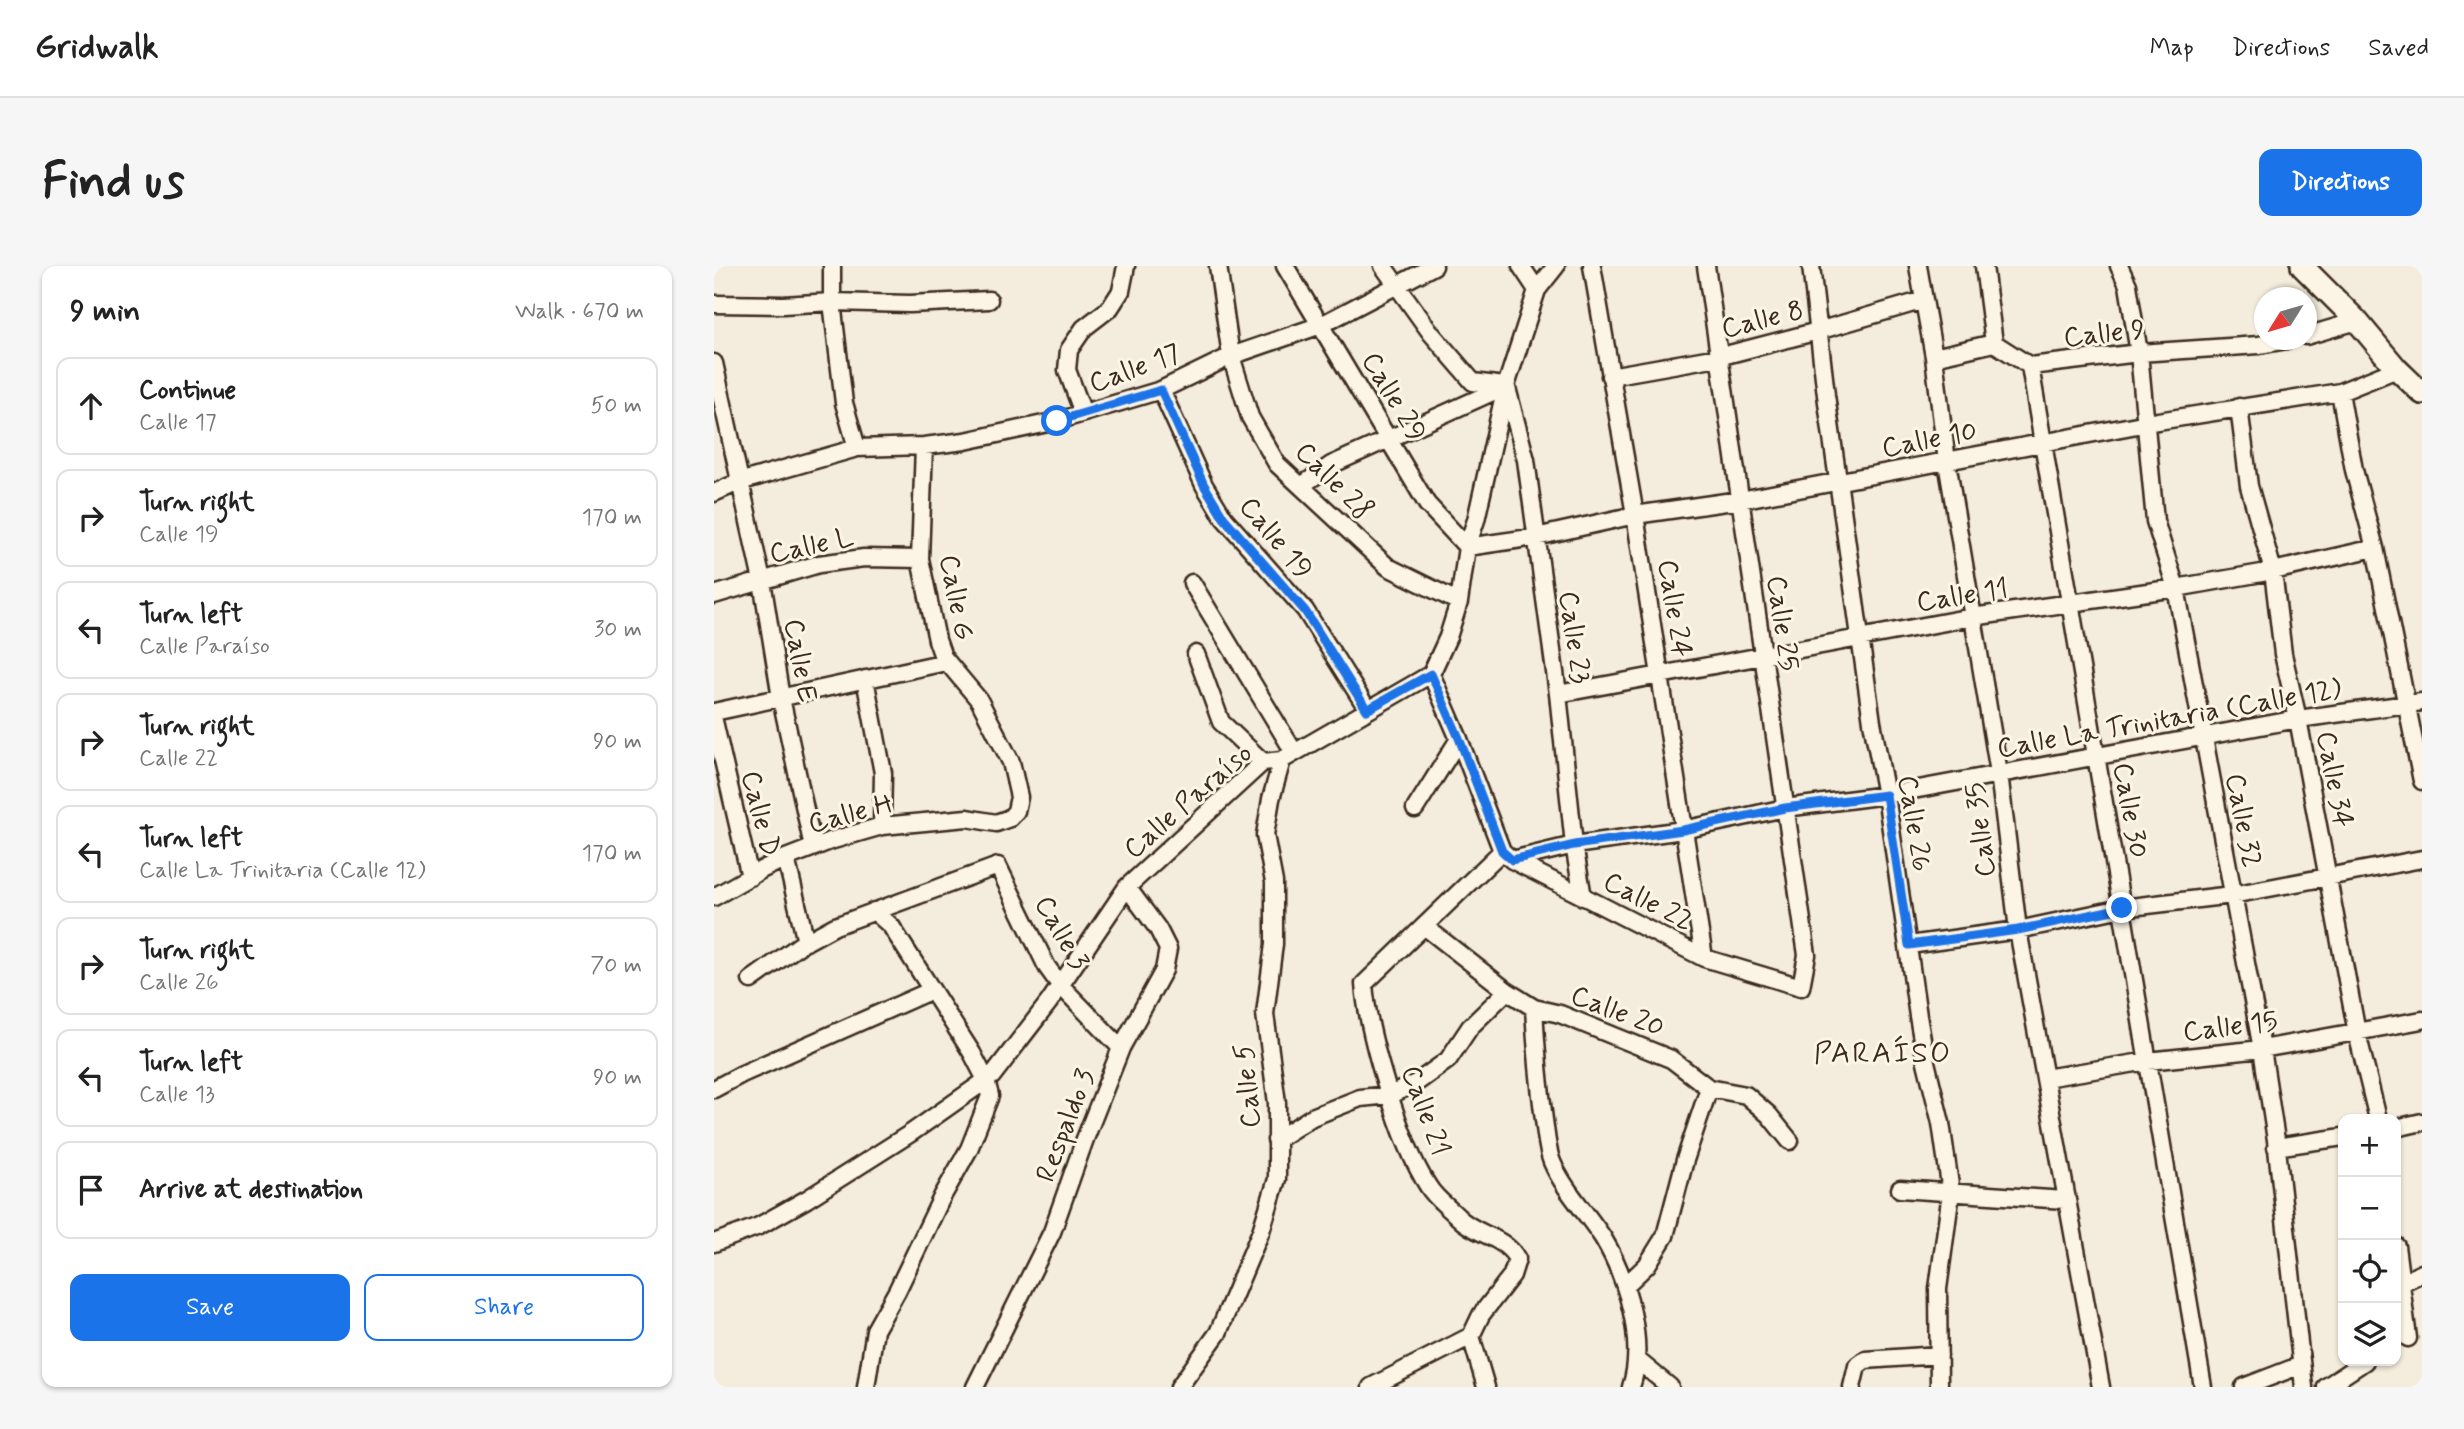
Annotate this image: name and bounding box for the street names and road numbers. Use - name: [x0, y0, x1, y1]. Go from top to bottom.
- street label: Calle 8: [1718, 292, 1808, 348]
- street label: Calle 9: [2062, 312, 2147, 357]
- street label: Calle 17: [1084, 336, 1186, 403]
- street label: Calle 29: [1352, 346, 1434, 449]
- street label: Calle 10: [1879, 413, 1980, 468]
- street label: Calle 28: [1286, 434, 1381, 529]
- street label: Calle 19: [1230, 490, 1320, 588]
- street label: Calle L: [766, 519, 858, 573]
- street label: Calle G: [929, 552, 982, 643]
- street label: Calle 24: [1648, 557, 1700, 660]
- street label: Calle 11: [1914, 571, 2011, 622]
- street label: Calle 25: [1756, 573, 1807, 674]
- street label: Calle 23: [1549, 589, 1598, 686]
- street label: Calle E: [774, 616, 825, 705]
- street label: Calle La Trinitaria (Calle 12): [1994, 671, 2345, 768]
- street label: Calle 34: [2306, 728, 2361, 831]
- street label: Calle Paraíso: [1116, 736, 1261, 868]
- street label: Calle 30: [2103, 760, 2156, 861]
- street label: Calle D: [731, 767, 788, 860]
- street label: Calle 32: [2215, 770, 2270, 871]
- street label: Calle 26: [1888, 773, 1939, 874]
- street label: Calle 35: [1957, 780, 2006, 879]
- street label: Calle H: [804, 785, 897, 843]
- street label: Calle 22: [1597, 864, 1699, 941]
- street label: Calle 3: [1025, 889, 1097, 978]
- street label: Calle 20: [1565, 978, 1669, 1047]
- street label: Calle 15: [2181, 1003, 2280, 1052]
- street label: Calle 5: [1226, 1042, 1271, 1130]
- street label: Calle 21: [1391, 1061, 1458, 1161]
- street label: Respaldo 3: [1028, 1064, 1105, 1188]

